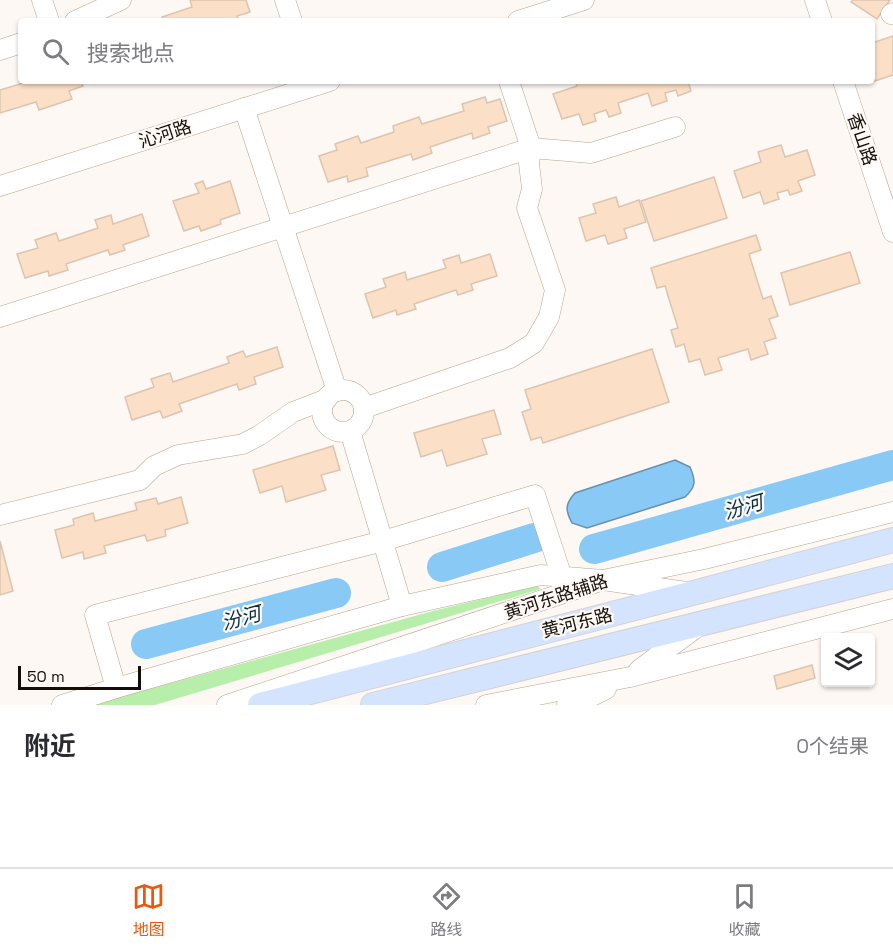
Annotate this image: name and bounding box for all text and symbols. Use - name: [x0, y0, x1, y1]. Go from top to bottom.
- search box: [18, 18, 875, 84]
- icon: search: [39, 35, 72, 68]
- text: 搜索地点: [87, 39, 175, 67]
- street label: 香山路: [843, 110, 882, 168]
- street label: 沁河路: [136, 114, 194, 153]
- water label: 汾河: [720, 488, 770, 525]
- street label: 黄河东路辅路: [501, 570, 611, 624]
- water label: 汾河: [218, 599, 268, 636]
- street label: 黄河东路: [539, 604, 615, 642]
- map controls: [821, 633, 875, 687]
- button: layers: [821, 633, 875, 687]
- scale bar: [18, 663, 141, 690]
- text: 50 m: [27, 666, 65, 687]
- text: 附近: [24, 729, 76, 763]
- text: 0个结果: [796, 733, 869, 759]
- tab: 地图: [132, 880, 165, 940]
- tab: 路线: [430, 880, 463, 940]
- tab: 收藏: [728, 880, 761, 940]

